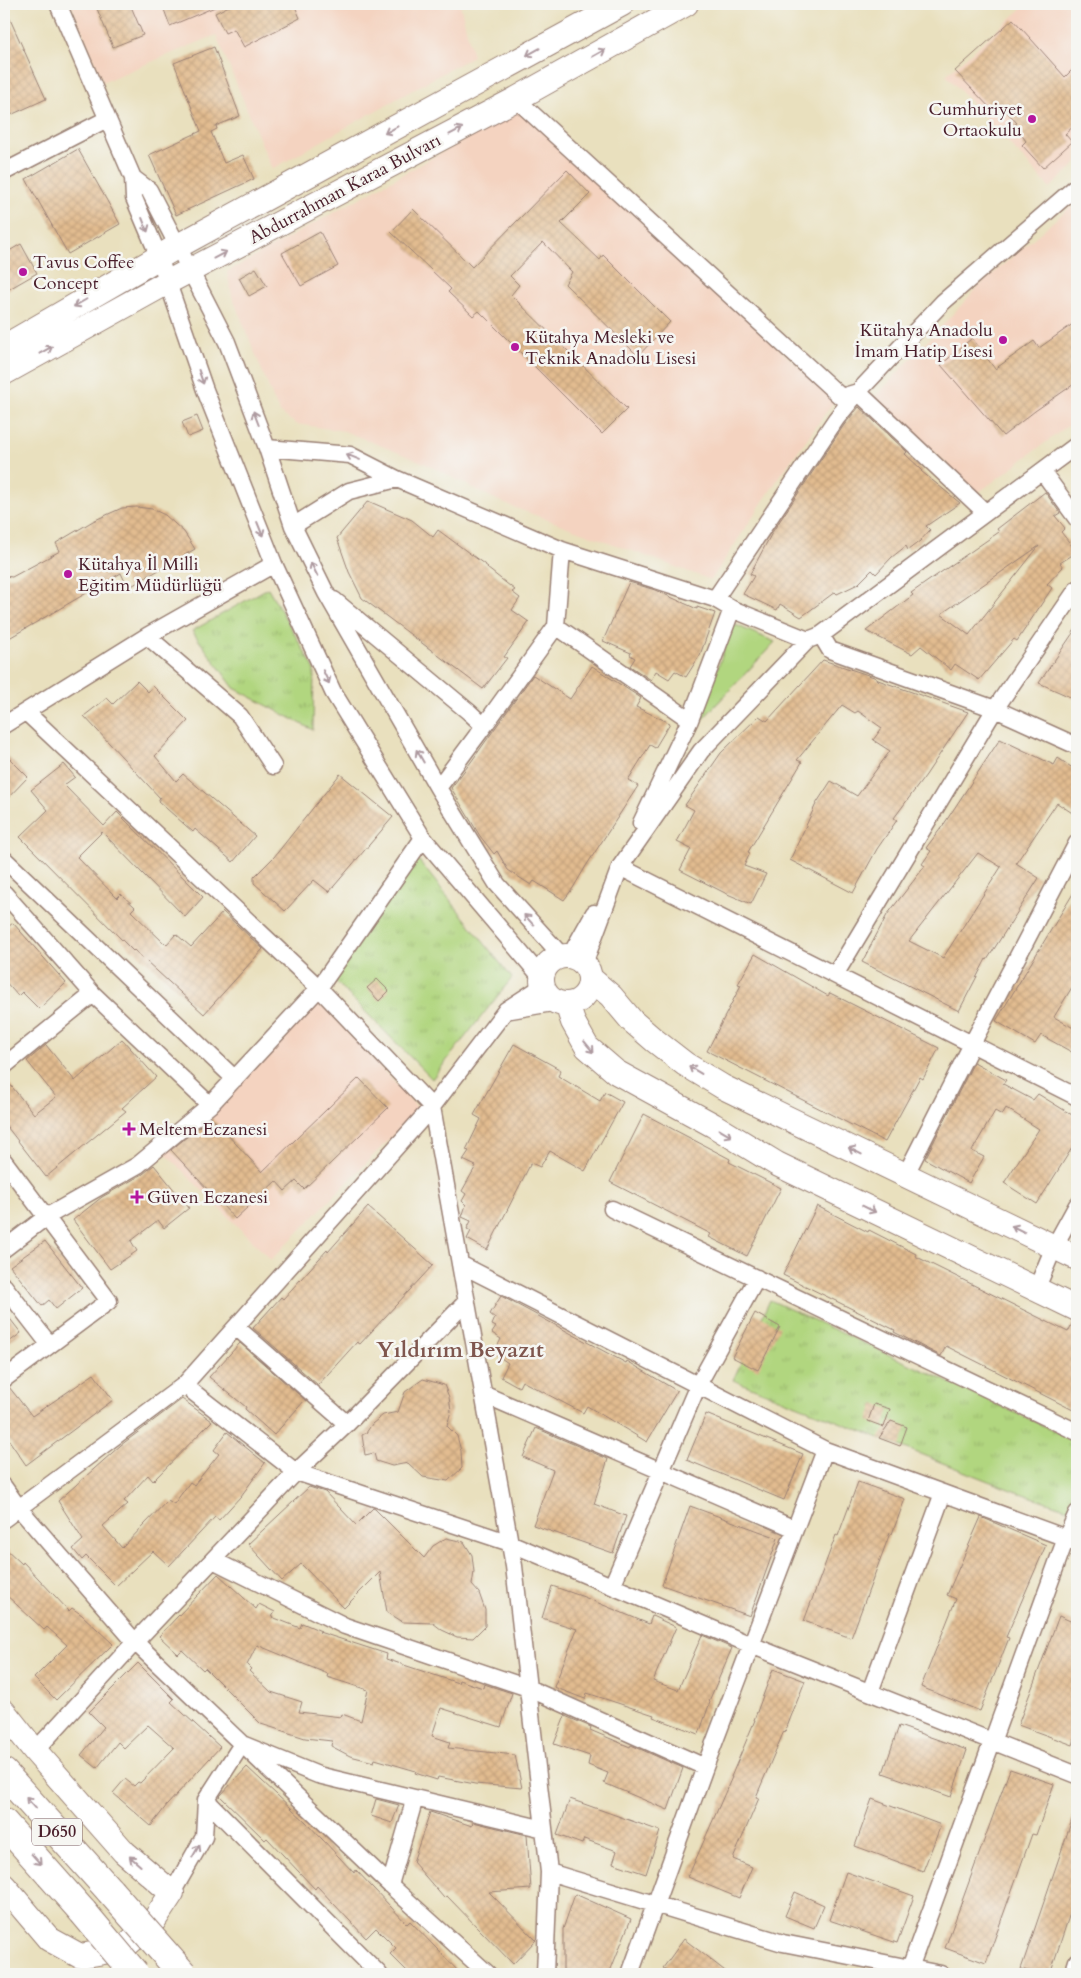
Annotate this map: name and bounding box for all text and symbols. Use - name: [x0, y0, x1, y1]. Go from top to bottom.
- one-way arrow: [591, 47, 606, 57]
- one-way arrow: [527, 48, 541, 58]
- place label: Cumhuriyet Ortaokulu: [928, 97, 1022, 143]
- marker: Cumhuriyet Ortaokulu: [1026, 113, 1038, 125]
- one-way arrow: [383, 125, 398, 135]
- one-way arrow: [449, 125, 463, 135]
- street label: Abdurrahman Karaa Bulvarı: [245, 128, 445, 250]
- one-way arrow: [141, 217, 150, 232]
- place label: Tavus Coffee Concept: [33, 250, 134, 296]
- one-way arrow: [212, 250, 227, 260]
- marker: Tavus Coffee Concept: [17, 266, 29, 278]
- one-way arrow: [74, 298, 88, 308]
- place label: Kütahya Anadolu İmam Hatip Lisesi: [855, 318, 993, 364]
- place label: Kütahya Mesleki ve Teknik Anadolu Lisesi: [525, 325, 696, 371]
- marker: Kütahya Anadolu İmam Hatip Lisesi: [997, 334, 1009, 346]
- marker: Kütahya Mesleki ve Teknik Anadolu Lisesi: [509, 341, 521, 353]
- one-way arrow: [39, 344, 53, 354]
- one-way arrow: [197, 369, 206, 384]
- one-way arrow: [251, 411, 260, 426]
- one-way arrow: [346, 452, 361, 462]
- one-way arrow: [256, 520, 265, 536]
- place label: Kütahya İl Milli Eğitim Müdürlüğü: [78, 552, 222, 598]
- one-way arrow: [309, 562, 319, 577]
- marker: Kütahya İl Milli Eğitim Müdürlüğü: [62, 568, 74, 580]
- one-way arrow: [322, 669, 331, 684]
- one-way arrow: [415, 749, 425, 764]
- one-way arrow: [523, 914, 535, 927]
- one-way arrow: [583, 1040, 594, 1053]
- one-way arrow: [688, 1065, 702, 1075]
- place label: Meltem Eczanesi: [139, 1117, 267, 1142]
- marker: Meltem Eczanesi: [123, 1123, 135, 1135]
- one-way arrow: [718, 1128, 732, 1138]
- one-way arrow: [848, 1146, 863, 1156]
- place label: Güven Eczanesi: [147, 1185, 268, 1210]
- marker: Güven Eczanesi: [131, 1191, 143, 1203]
- one-way arrow: [861, 1205, 876, 1214]
- one-way arrow: [1010, 1224, 1025, 1234]
- district label: Yıldırım Beyazıt: [376, 1335, 544, 1365]
- one-way arrow: [25, 1796, 36, 1809]
- road number: D650: [32, 1818, 82, 1845]
- one-way arrow: [192, 1844, 202, 1859]
- one-way arrow: [30, 1853, 42, 1866]
- one-way arrow: [128, 1856, 141, 1867]

